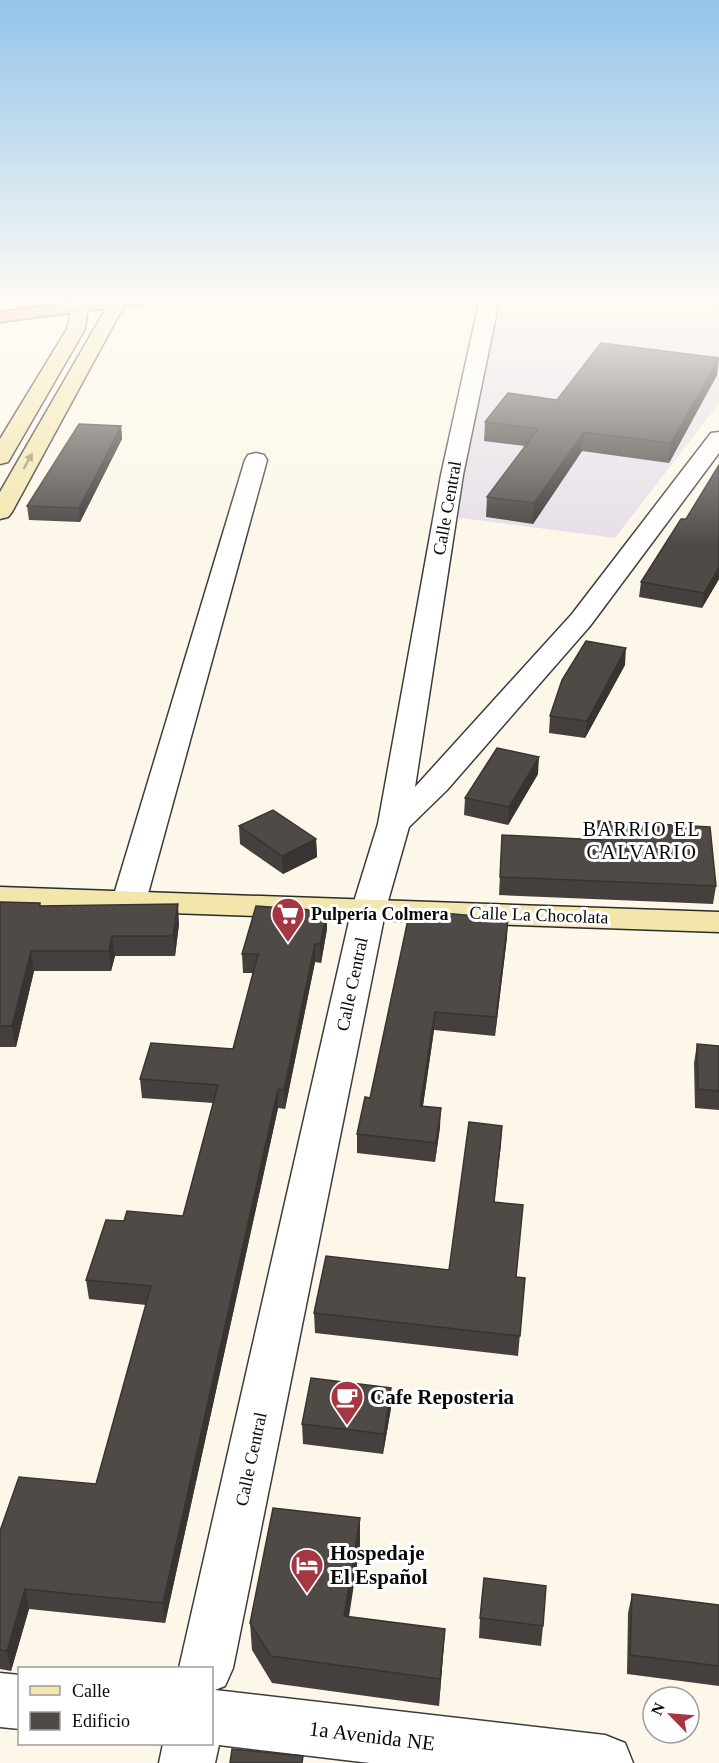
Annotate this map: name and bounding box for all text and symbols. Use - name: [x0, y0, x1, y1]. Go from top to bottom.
- one-way arrow: [23, 452, 33, 469]
- street label: Calle Central: [429, 459, 465, 557]
- district label: BARRIO EL CALVARIO: [583, 818, 701, 863]
- supermarket icon: Pulpería Colmera: [270, 896, 306, 943]
- street label: Calle La Chocolata: [469, 903, 609, 927]
- place label: Pulpería Colmera: [311, 904, 448, 924]
- street label: Calle Central: [332, 935, 372, 1033]
- cafe icon: Cafe Reposteria: [329, 1379, 365, 1426]
- place label: Cafe Reposteria: [370, 1385, 515, 1409]
- street label: Calle Central: [231, 1410, 271, 1508]
- place label: Hospedaje El Español: [330, 1541, 428, 1589]
- hotel icon: Hospedaje El Español: [289, 1547, 325, 1594]
- legend: [18, 1667, 213, 1745]
- text: Calle: [72, 1681, 110, 1701]
- north arrow: [641, 1685, 701, 1745]
- text: N: [648, 1700, 668, 1718]
- text: Edificio: [72, 1711, 130, 1731]
- street label: 1a Avenida NE: [308, 1716, 436, 1756]

